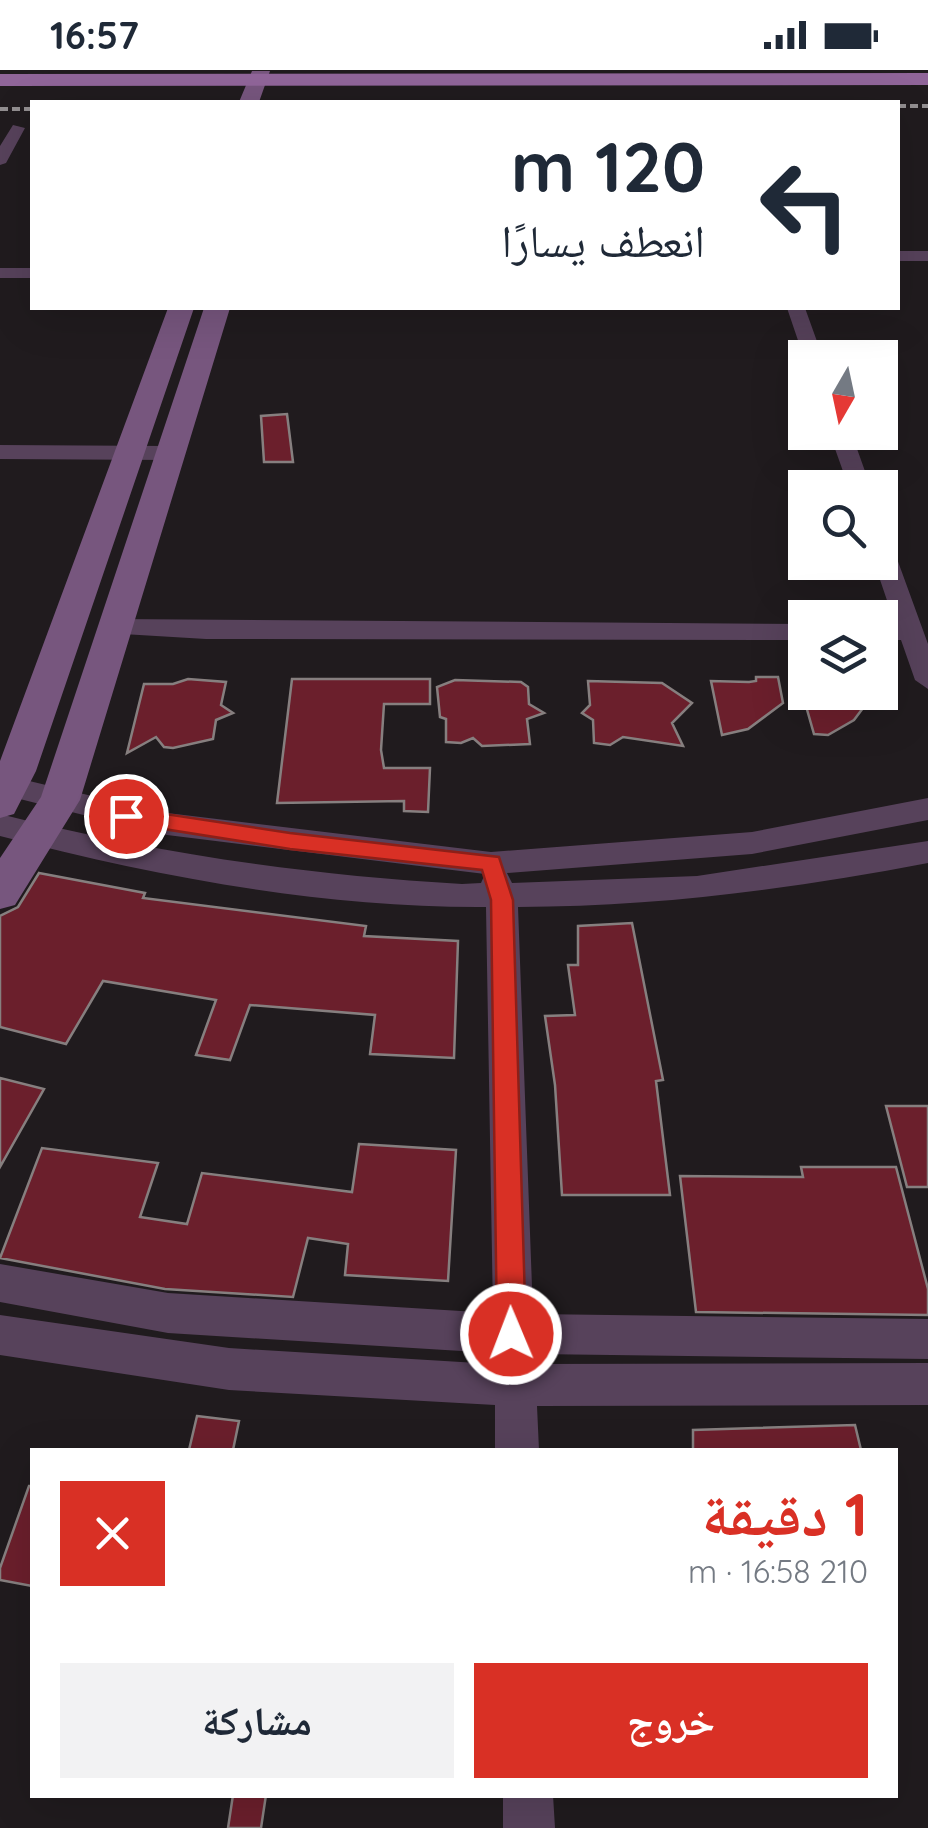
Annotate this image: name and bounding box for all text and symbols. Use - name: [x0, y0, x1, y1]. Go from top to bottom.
- text: 16:57: [50, 11, 139, 59]
- text: 120 m: [511, 122, 705, 210]
- icon: left: [740, 140, 870, 270]
- text: انعطف يسارًا: [501, 212, 705, 268]
- north arrow: [788, 340, 898, 450]
- map controls: [788, 340, 898, 710]
- button: search: [788, 470, 898, 580]
- button: layers: [788, 600, 898, 710]
- pin: [84, 774, 169, 859]
- icon: arrive: [99, 789, 154, 844]
- position arrow: [459, 1282, 563, 1386]
- text: 1 دقيقة: [702, 1476, 868, 1551]
- button: close: [60, 1481, 165, 1586]
- text: 210 m · 16:58: [688, 1551, 868, 1591]
- button: مشاركة: [60, 1663, 454, 1778]
- button: خروج: [474, 1663, 868, 1778]

